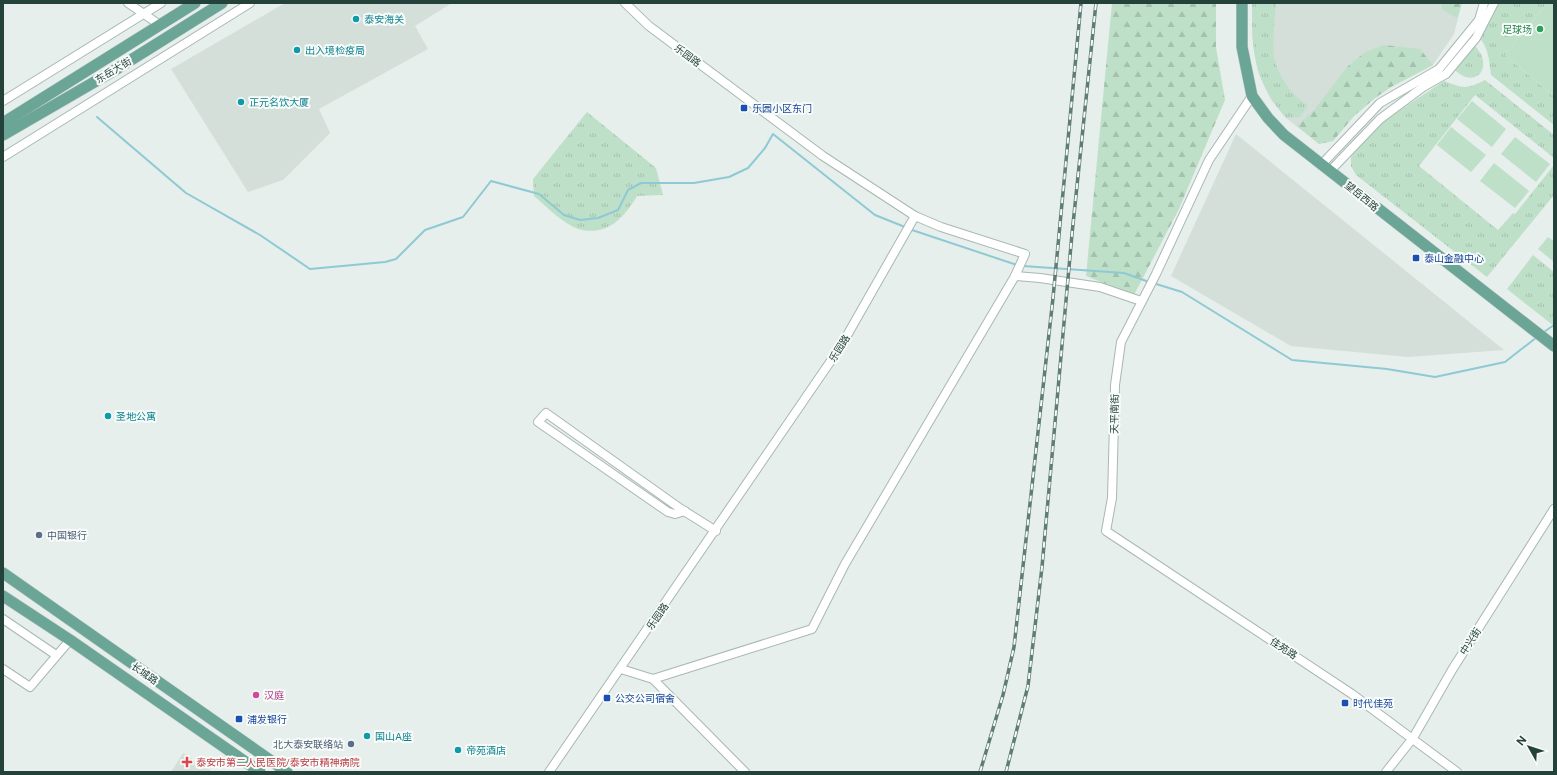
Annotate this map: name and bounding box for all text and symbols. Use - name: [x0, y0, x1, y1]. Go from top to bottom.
- place label: 泰安海关: [364, 13, 404, 25]
- marker: 泰安海关: [351, 14, 361, 24]
- place label: 足球场: [1502, 23, 1532, 35]
- marker: 足球场: [1535, 24, 1545, 34]
- street label: 乐园路: [672, 41, 704, 69]
- place label: 出入境检疫局: [305, 44, 365, 56]
- marker: 出入境检疫局: [292, 45, 302, 55]
- street label: 东岳大街: [93, 55, 133, 85]
- place label: 正元名饮大厦: [249, 96, 309, 108]
- marker: 正元名饮大厦: [236, 97, 246, 107]
- place label: 乐园小区东门: [752, 102, 812, 114]
- marker: 乐园小区东门: [739, 103, 749, 113]
- street label: 望岳西路: [1343, 179, 1381, 213]
- place label: 泰山金融中心: [1424, 252, 1484, 264]
- marker: 泰山金融中心: [1411, 253, 1421, 263]
- street label: 乐园路: [826, 332, 852, 364]
- street label: 天平南街: [1108, 394, 1120, 434]
- place label: 圣地公寓: [116, 410, 156, 422]
- marker: 圣地公寓: [103, 411, 113, 421]
- place label: 中国银行: [47, 529, 87, 541]
- marker: 中国银行: [34, 530, 44, 540]
- street label: 乐园路: [643, 600, 671, 632]
- street label: 中兴街: [1457, 625, 1483, 657]
- street label: 佳苑路: [1268, 635, 1300, 661]
- street label: 长城路: [129, 659, 161, 687]
- place label: 汉庭: [264, 689, 284, 701]
- marker: 汉庭: [251, 690, 261, 700]
- place label: 公交公司宿舍: [615, 692, 675, 704]
- marker: 公交公司宿舍: [602, 693, 612, 703]
- place label: 时代佳苑: [1353, 697, 1393, 709]
- marker: 时代佳苑: [1340, 698, 1350, 708]
- place label: 浦发银行: [247, 713, 287, 725]
- marker: 浦发银行: [234, 714, 244, 724]
- north arrow: [1509, 727, 1549, 767]
- place label: 国山A座: [375, 730, 412, 742]
- marker: 国山A座: [362, 731, 372, 741]
- text: N: [1514, 734, 1529, 748]
- place label: 北大泰安联络站: [273, 738, 343, 750]
- marker: 北大泰安联络站: [346, 739, 356, 749]
- place label: 帝苑酒店: [466, 744, 506, 756]
- marker: 帝苑酒店: [453, 745, 463, 755]
- marker: 泰安市第二人民医院/泰安市精神病院: [181, 756, 193, 768]
- place label: 泰安市第二人民医院/泰安市精神病院: [196, 756, 360, 768]

